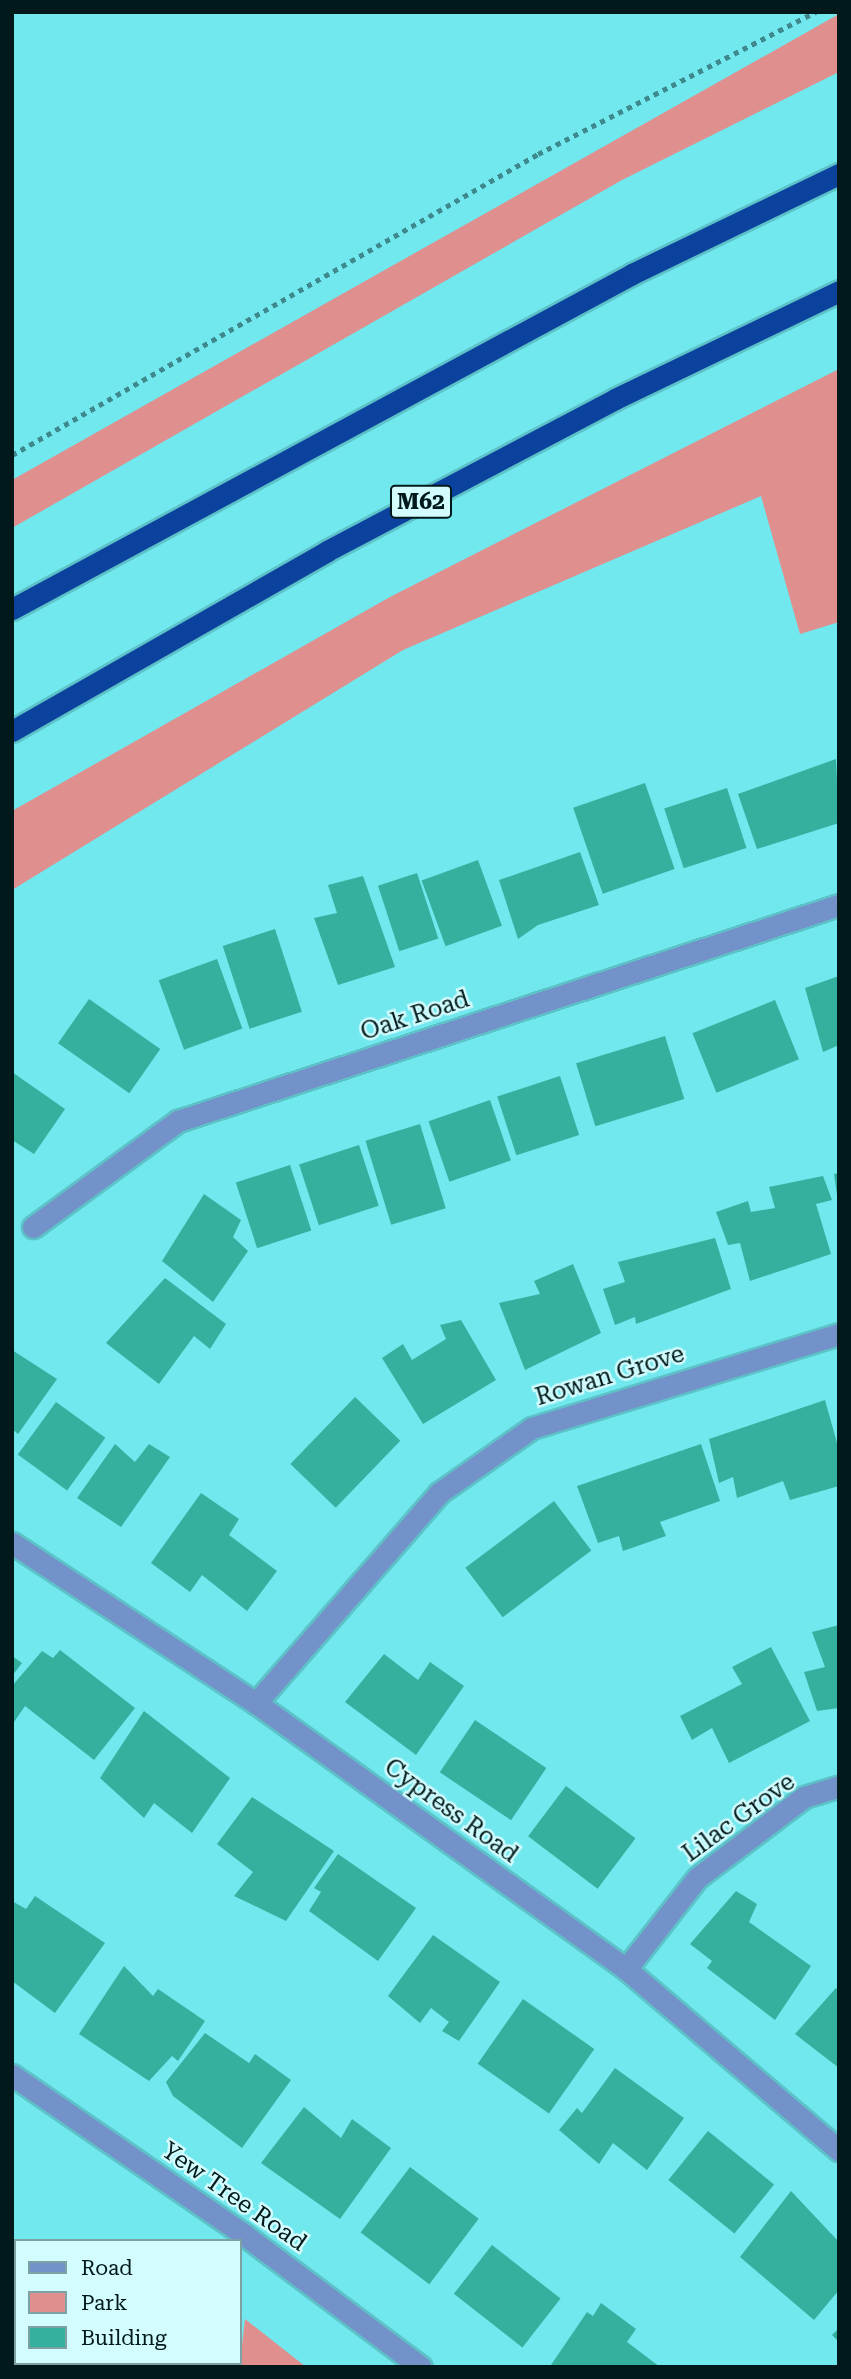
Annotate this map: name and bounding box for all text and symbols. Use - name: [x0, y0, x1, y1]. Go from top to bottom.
- road number: M62: [390, 482, 452, 522]
- street label: Oak Road: [357, 985, 473, 1047]
- street label: Rowan Grove: [532, 1340, 688, 1412]
- street label: Cypress Road: [379, 1753, 523, 1869]
- street label: Lilac Grove: [677, 1768, 801, 1868]
- street label: Yew Tree Road: [156, 2136, 312, 2258]
- legend: [14, 2239, 242, 2365]
- text: Road: [81, 2256, 133, 2280]
- text: Park: [81, 2291, 127, 2315]
- text: Building: [81, 2326, 167, 2350]

